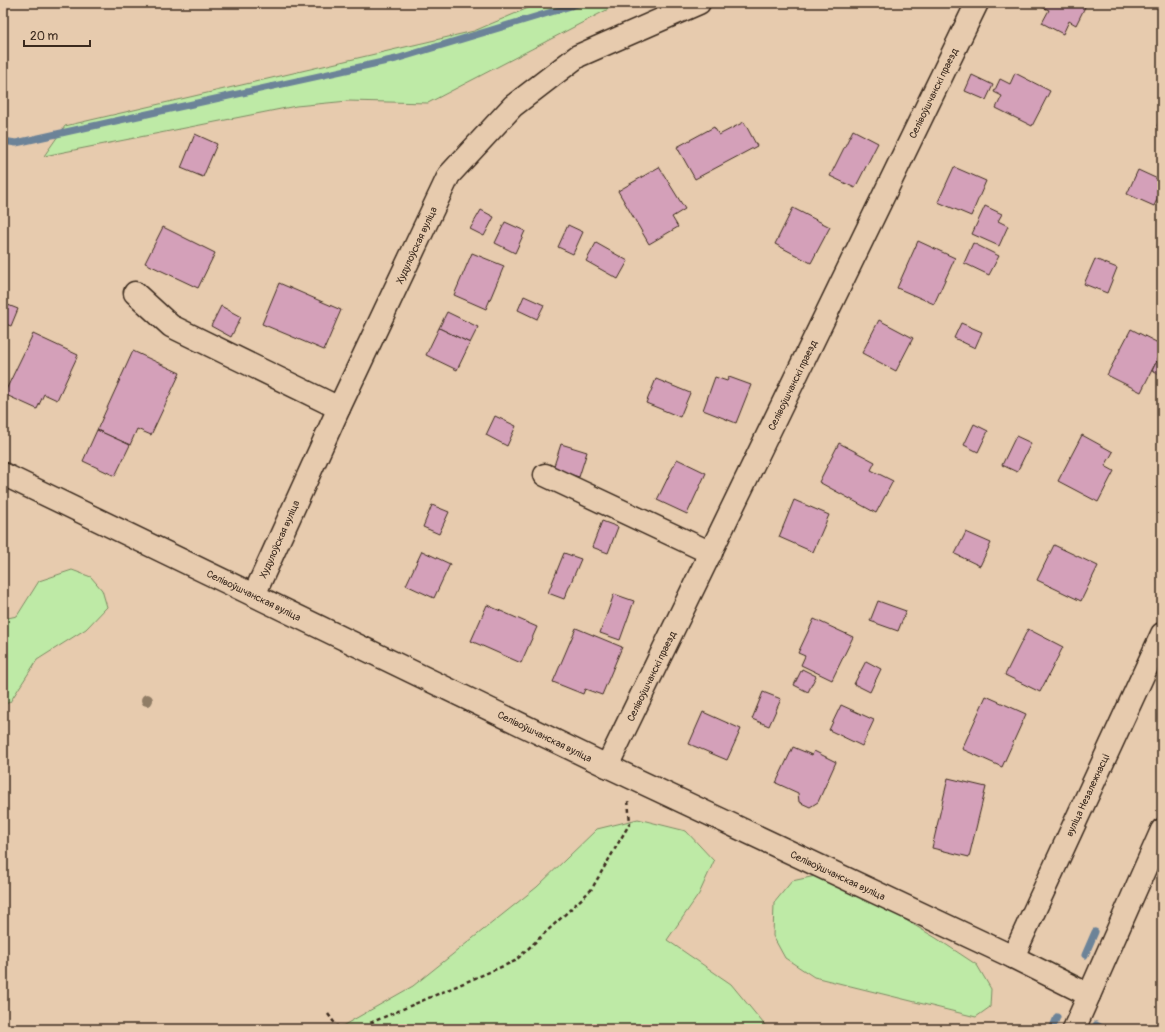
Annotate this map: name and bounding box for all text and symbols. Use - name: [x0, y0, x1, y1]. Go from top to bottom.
- scale bar: [24, 22, 90, 48]
- text: 20 m: [30, 29, 59, 44]
- street label: Селівоўшчанскі праезд: [907, 46, 961, 141]
- street label: Худулоўская вуліца: [394, 205, 440, 286]
- street label: Селівоўшчанскі праезд: [766, 338, 820, 433]
- street label: Худулоўская вуліца: [257, 498, 303, 580]
- street label: Селівоўшчанская вуліца: [204, 568, 303, 624]
- street label: Селівоўшчанскі праезд: [625, 629, 679, 724]
- street label: Селівоўшчанская вуліца: [495, 709, 594, 765]
- street label: вуліца Незалежнасці: [1064, 752, 1112, 838]
- street label: Селівоўшчанская вуліца: [788, 849, 887, 903]

